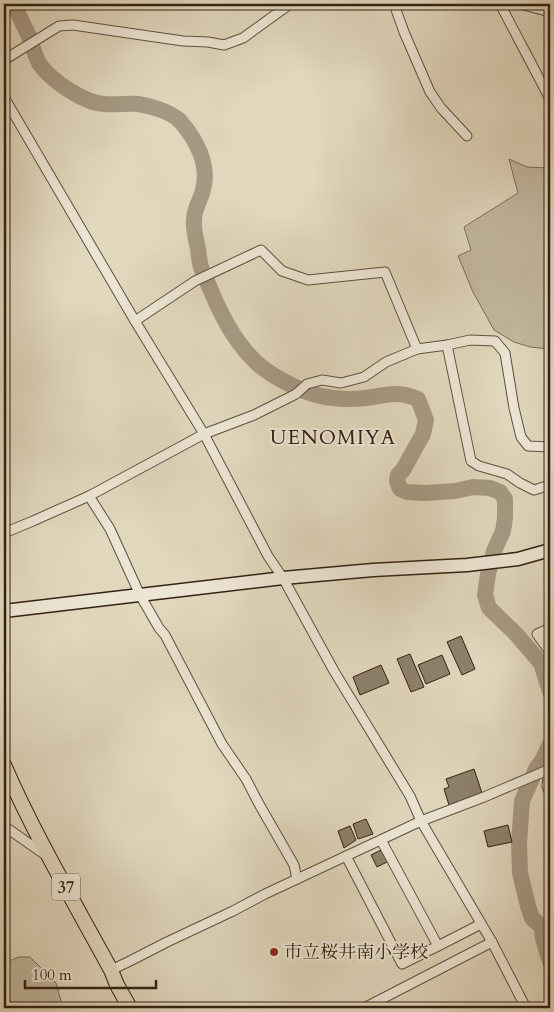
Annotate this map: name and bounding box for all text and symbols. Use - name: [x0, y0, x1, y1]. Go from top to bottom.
- district label: UENOMIYA: [270, 424, 396, 451]
- road number: 37: [52, 874, 80, 900]
- place label: 市立桜井南小学校: [284, 940, 428, 965]
- marker: 市立桜井南小学校: [268, 946, 280, 958]
- scale bar: [25, 957, 156, 989]
- text: 100 m: [32, 965, 72, 985]

